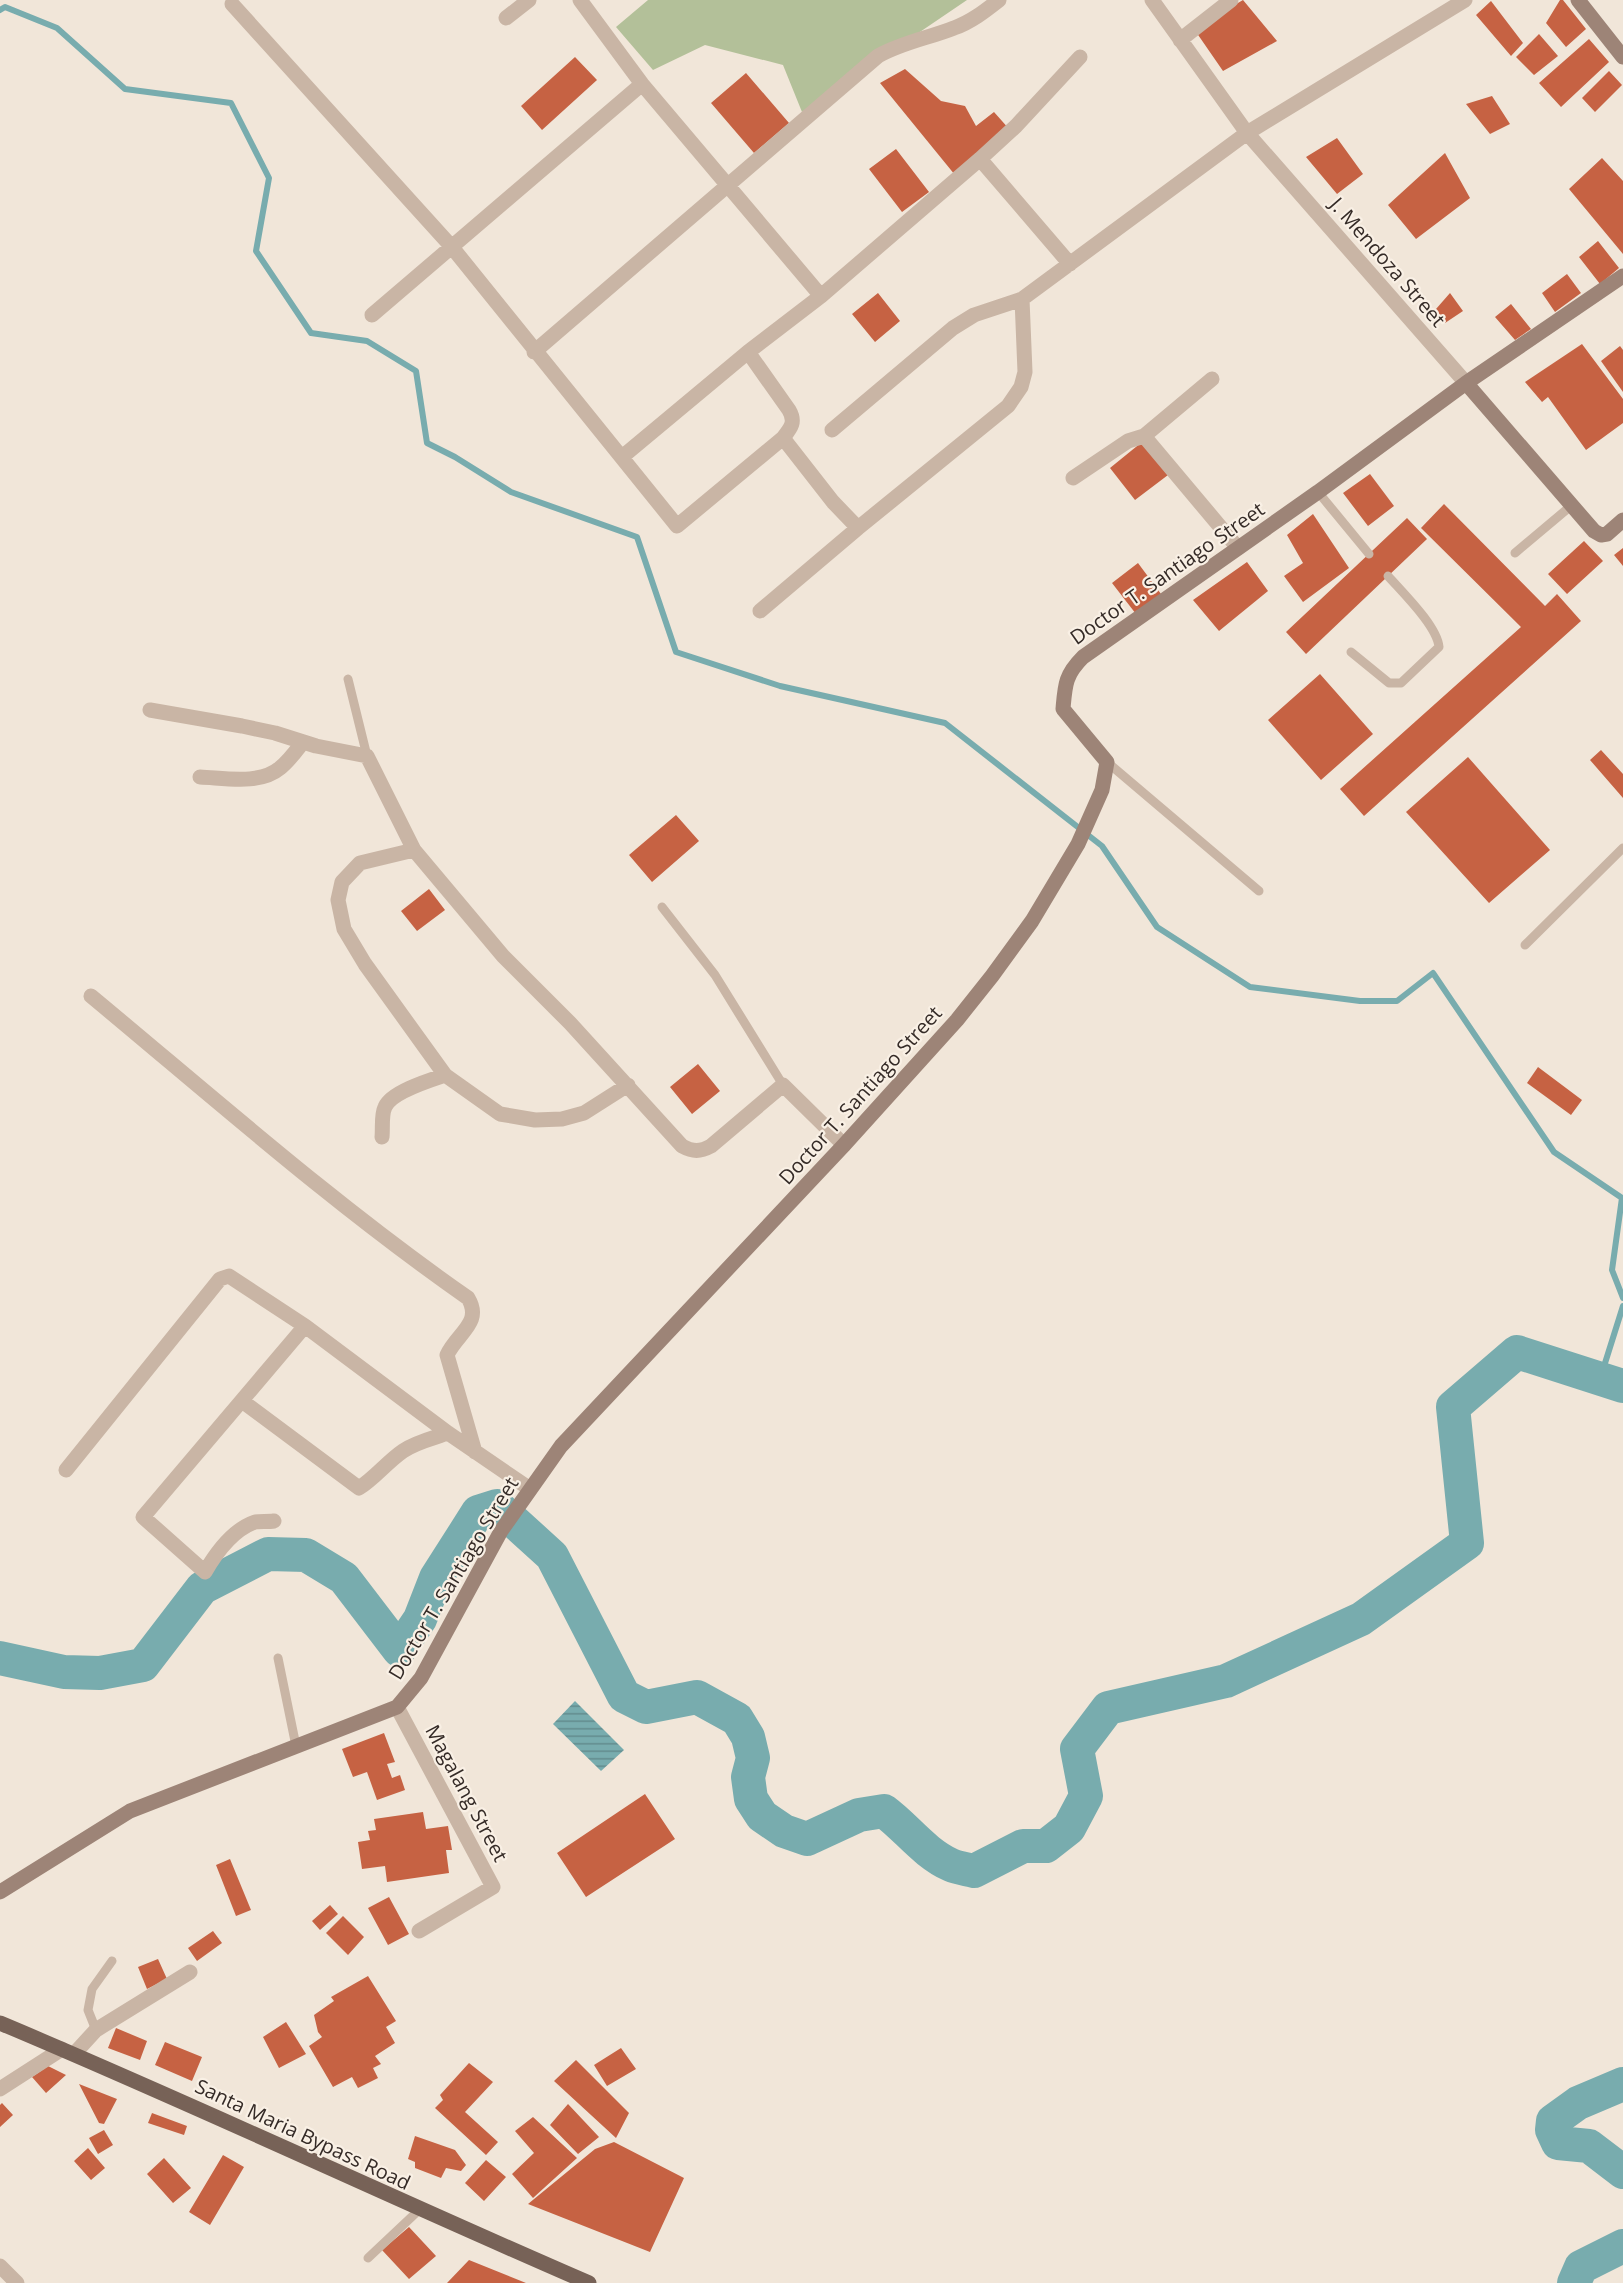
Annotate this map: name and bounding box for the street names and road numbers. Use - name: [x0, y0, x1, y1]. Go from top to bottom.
- street label: J. Mendoza Street: [1323, 190, 1452, 332]
- street label: Doctor T. Santiago Street: [1064, 495, 1270, 651]
- street label: Doctor T. Santiago Street: [772, 1000, 948, 1190]
- street label: Doctor T. Santiago Street: [382, 1472, 524, 1684]
- street label: Magalang Street: [420, 1720, 514, 1866]
- street label: Santa Maria Bypass Road: [191, 2072, 415, 2196]

